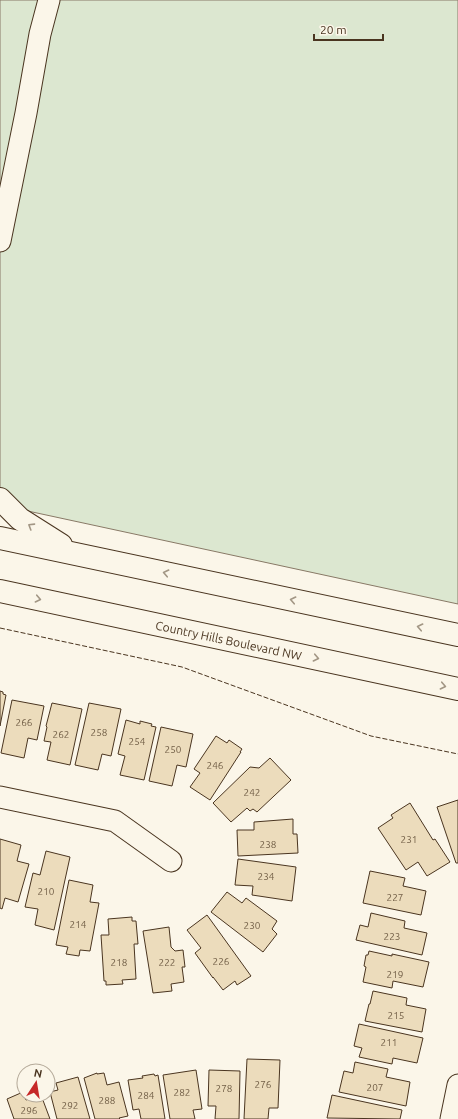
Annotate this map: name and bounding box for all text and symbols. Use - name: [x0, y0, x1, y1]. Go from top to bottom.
- scale bar: [314, 16, 383, 42]
- text: 20 m: [320, 23, 347, 36]
- one-way arrow: [28, 523, 35, 531]
- one-way arrow: [162, 569, 169, 577]
- one-way arrow: [35, 594, 41, 602]
- one-way arrow: [290, 596, 296, 604]
- street label: Country Hills Boulevard NW: [155, 618, 303, 662]
- one-way arrow: [417, 624, 423, 632]
- one-way arrow: [313, 654, 319, 662]
- one-way arrow: [440, 681, 446, 689]
- house number: 266: [16, 717, 33, 728]
- house number: 258: [91, 727, 108, 738]
- house number: 262: [53, 729, 69, 740]
- house number: 254: [129, 736, 146, 747]
- house number: 250: [165, 744, 182, 755]
- house number: 246: [207, 760, 224, 771]
- house number: 242: [244, 787, 260, 798]
- house number: 231: [401, 834, 417, 845]
- house number: 238: [260, 839, 277, 850]
- house number: 234: [258, 871, 275, 882]
- house number: 210: [38, 886, 55, 897]
- house number: 227: [387, 892, 403, 903]
- house number: 214: [70, 919, 87, 930]
- house number: 230: [244, 920, 261, 931]
- house number: 223: [384, 931, 400, 942]
- house number: 226: [213, 956, 230, 967]
- house number: 218: [111, 957, 128, 968]
- house number: 222: [159, 957, 175, 968]
- house number: 219: [387, 969, 403, 980]
- house number: 215: [388, 1010, 404, 1021]
- house number: 211: [381, 1037, 397, 1048]
- north arrow: [16, 1063, 56, 1103]
- text: N: [33, 1066, 43, 1080]
- house number: 276: [255, 1079, 272, 1090]
- house number: 207: [367, 1082, 383, 1093]
- house number: 278: [216, 1083, 233, 1094]
- house number: 282: [174, 1087, 190, 1098]
- house number: 284: [138, 1090, 155, 1101]
- house number: 288: [99, 1095, 116, 1106]
- house number: 292: [62, 1100, 78, 1111]
- house number: 296: [21, 1105, 38, 1116]

